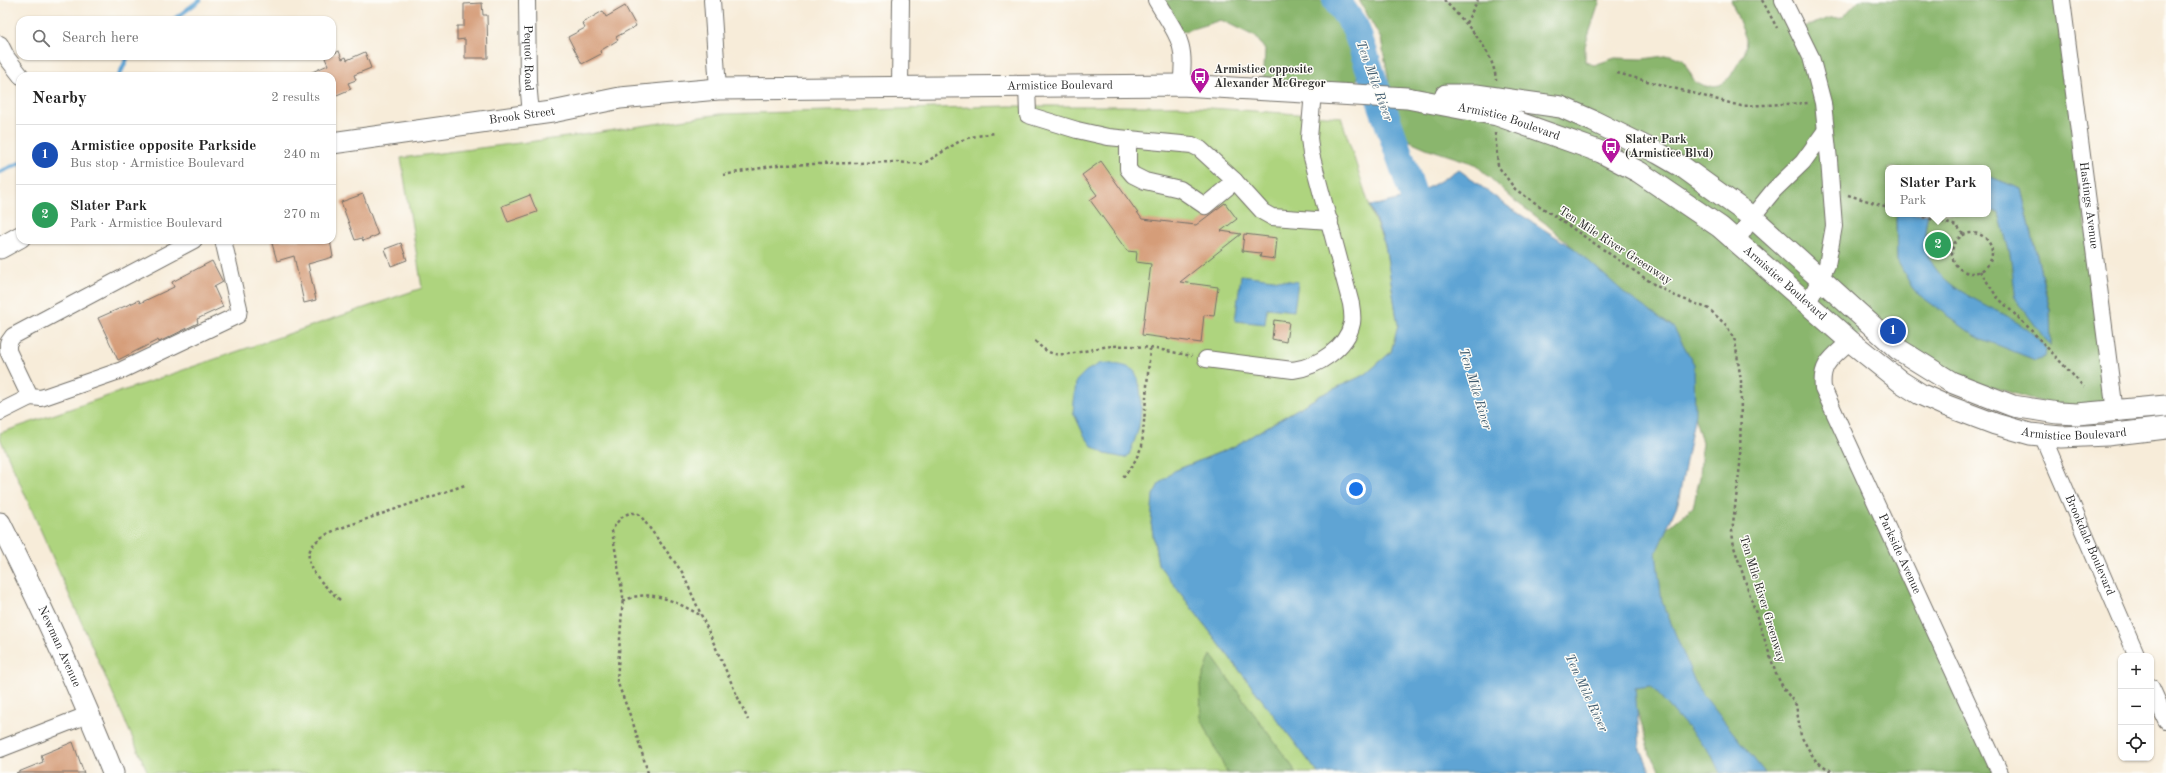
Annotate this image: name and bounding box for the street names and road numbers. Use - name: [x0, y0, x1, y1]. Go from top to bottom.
- street label: Pequot Road: [521, 25, 535, 91]
- street label: Armistice Boulevard: [1007, 80, 1113, 93]
- street label: Armistice Boulevard: [1456, 102, 1561, 143]
- street label: Brook Street: [488, 105, 556, 127]
- street label: Hastings Avenue: [2077, 161, 2100, 250]
- street label: Ten Mile River Greenway: [1556, 205, 1674, 287]
- street label: Armistice Boulevard: [1741, 244, 1828, 323]
- street label: Armistice Boulevard: [2019, 426, 2127, 443]
- street label: Brookdale Boulevard: [2063, 493, 2116, 597]
- street label: Parkside Avenue: [1876, 512, 1923, 596]
- street label: Ten Mile River Greenway: [1737, 534, 1787, 664]
- street label: Newman Avenue: [35, 604, 83, 689]

